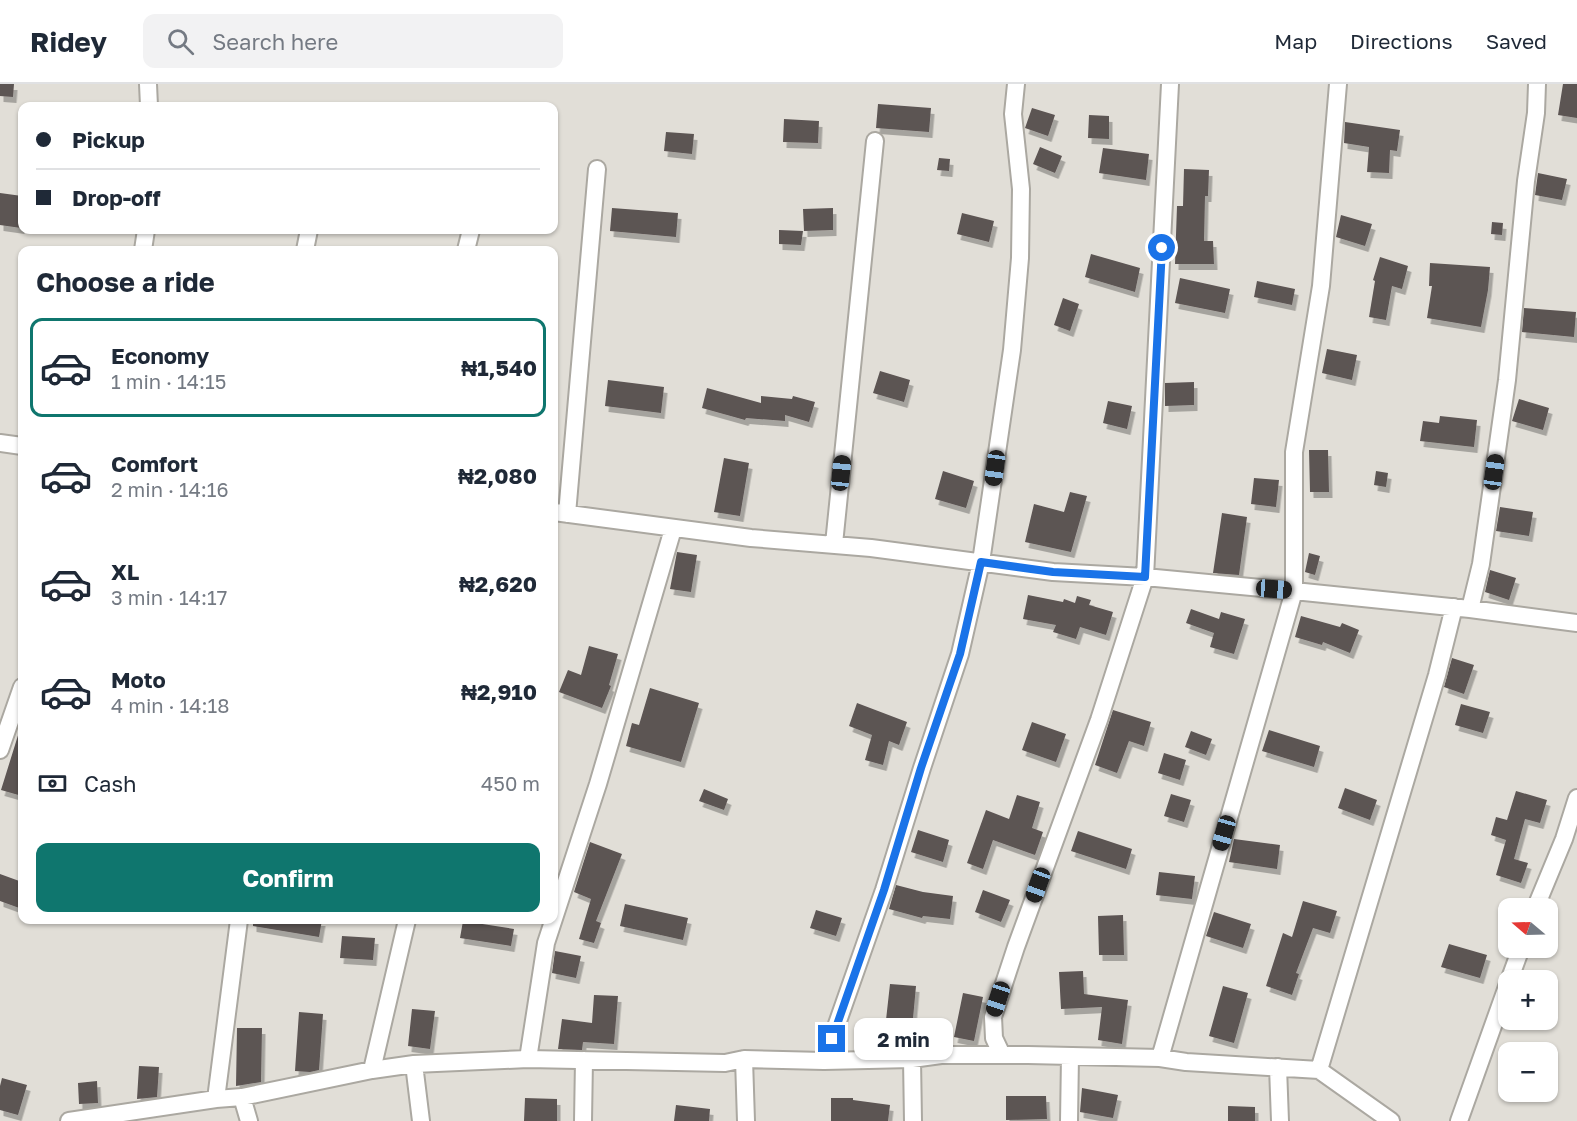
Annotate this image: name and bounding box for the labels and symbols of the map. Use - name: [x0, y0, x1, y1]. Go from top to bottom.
- route start: [1148, 234, 1175, 261]
- car: [984, 449, 1006, 487]
- car: [1483, 453, 1505, 491]
- car: [830, 454, 852, 492]
- car: [1255, 579, 1293, 599]
- car: [1210, 813, 1238, 853]
- car: [1023, 865, 1053, 905]
- north arrow: [1498, 898, 1558, 958]
- car: [984, 979, 1012, 1019]
- callout: 2 min: [853, 1018, 952, 1060]
- route end: [818, 1025, 845, 1052]

